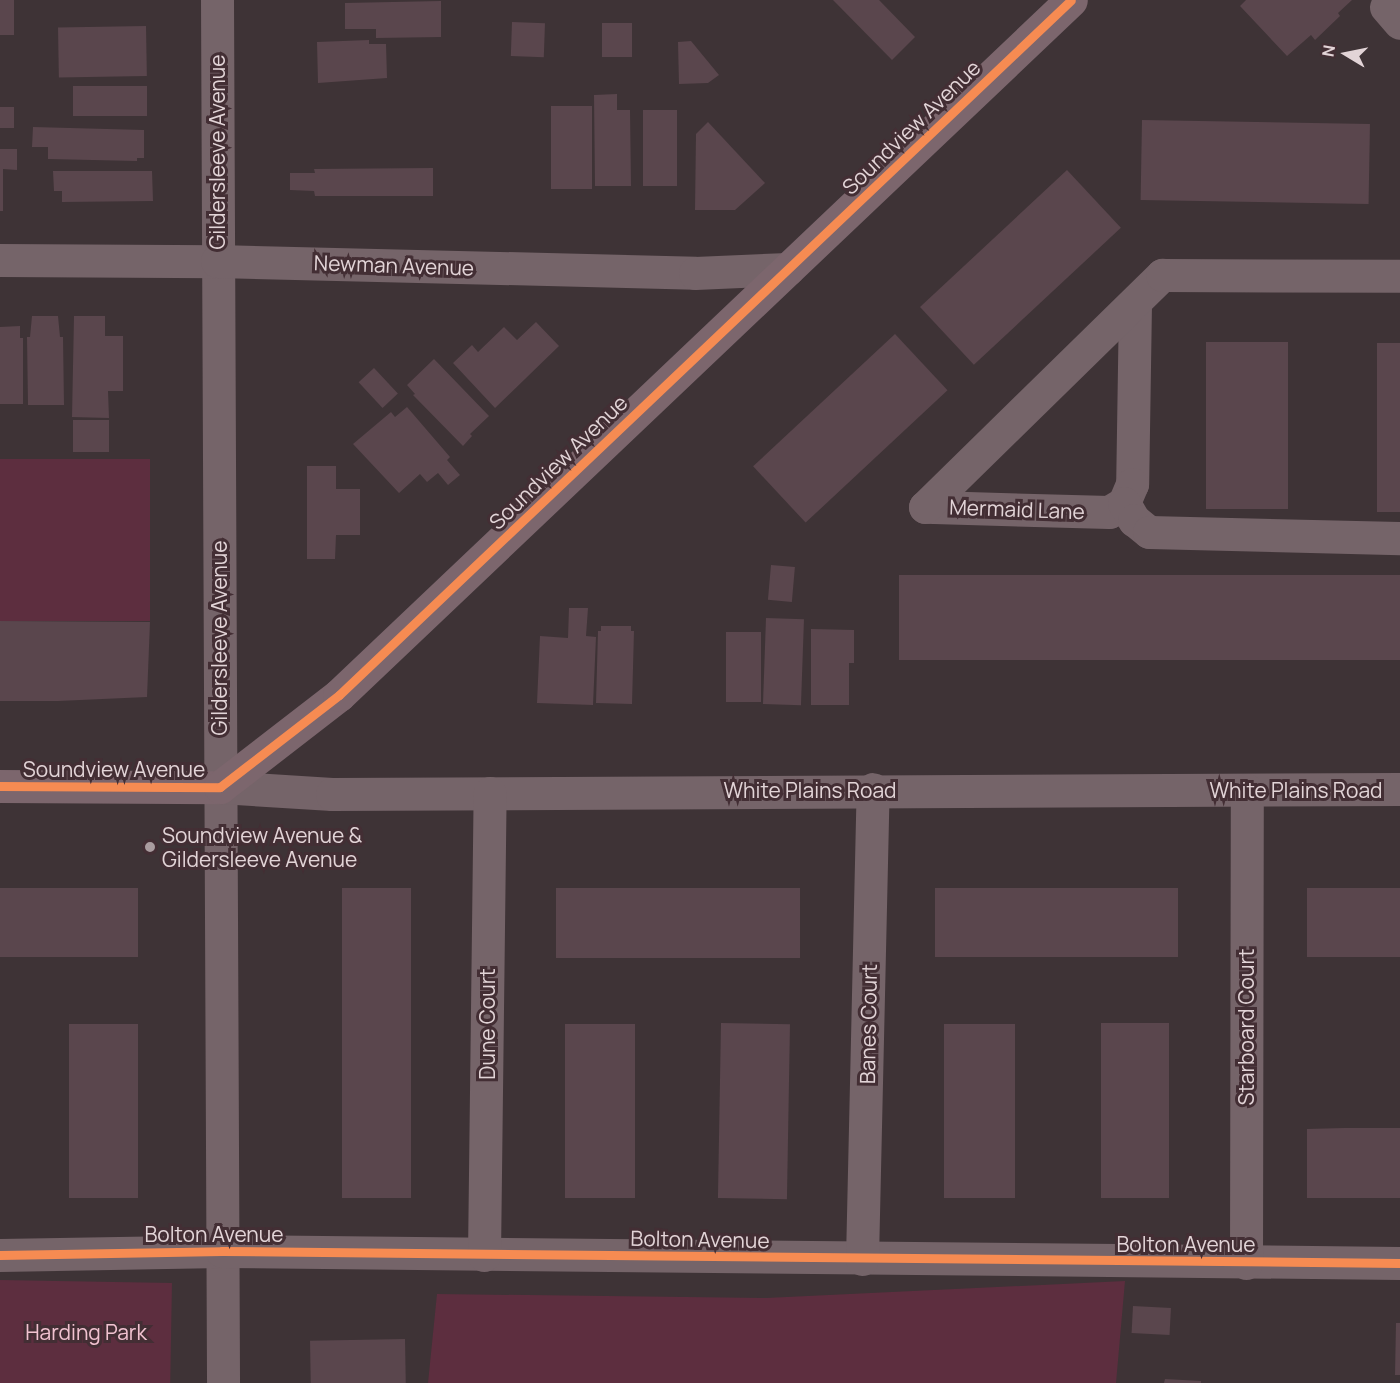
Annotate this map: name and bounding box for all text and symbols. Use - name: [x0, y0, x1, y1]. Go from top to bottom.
- north arrow: [1316, 24, 1376, 84]
- text: N: [1316, 43, 1340, 58]
- street label: Gildersleeve Avenue: [204, 54, 230, 250]
- street label: Soundview Avenue: [837, 55, 985, 199]
- street label: Newman Avenue: [313, 250, 475, 280]
- street label: Soundview Avenue: [484, 390, 632, 534]
- street label: Mermaid Lane: [949, 494, 1085, 524]
- street label: Gildersleeve Avenue: [206, 540, 232, 736]
- street label: Soundview Avenue: [23, 756, 205, 782]
- street label: White Plains Road: [723, 777, 897, 803]
- street label: White Plains Road: [1209, 777, 1383, 803]
- place label: Soundview Avenue & Gildersleeve Avenue: [162, 822, 362, 872]
- marker: Soundview Avenue & Gildersleeve Avenue: [143, 840, 157, 854]
- street label: Starboard Court: [1233, 948, 1259, 1106]
- street label: Banes Court: [854, 964, 882, 1084]
- street label: Dune Court: [474, 968, 500, 1080]
- street label: Bolton Avenue: [144, 1221, 284, 1247]
- street label: Bolton Avenue: [630, 1225, 770, 1253]
- street label: Bolton Avenue: [1116, 1231, 1256, 1257]
- park label: Harding Park: [25, 1319, 147, 1345]

